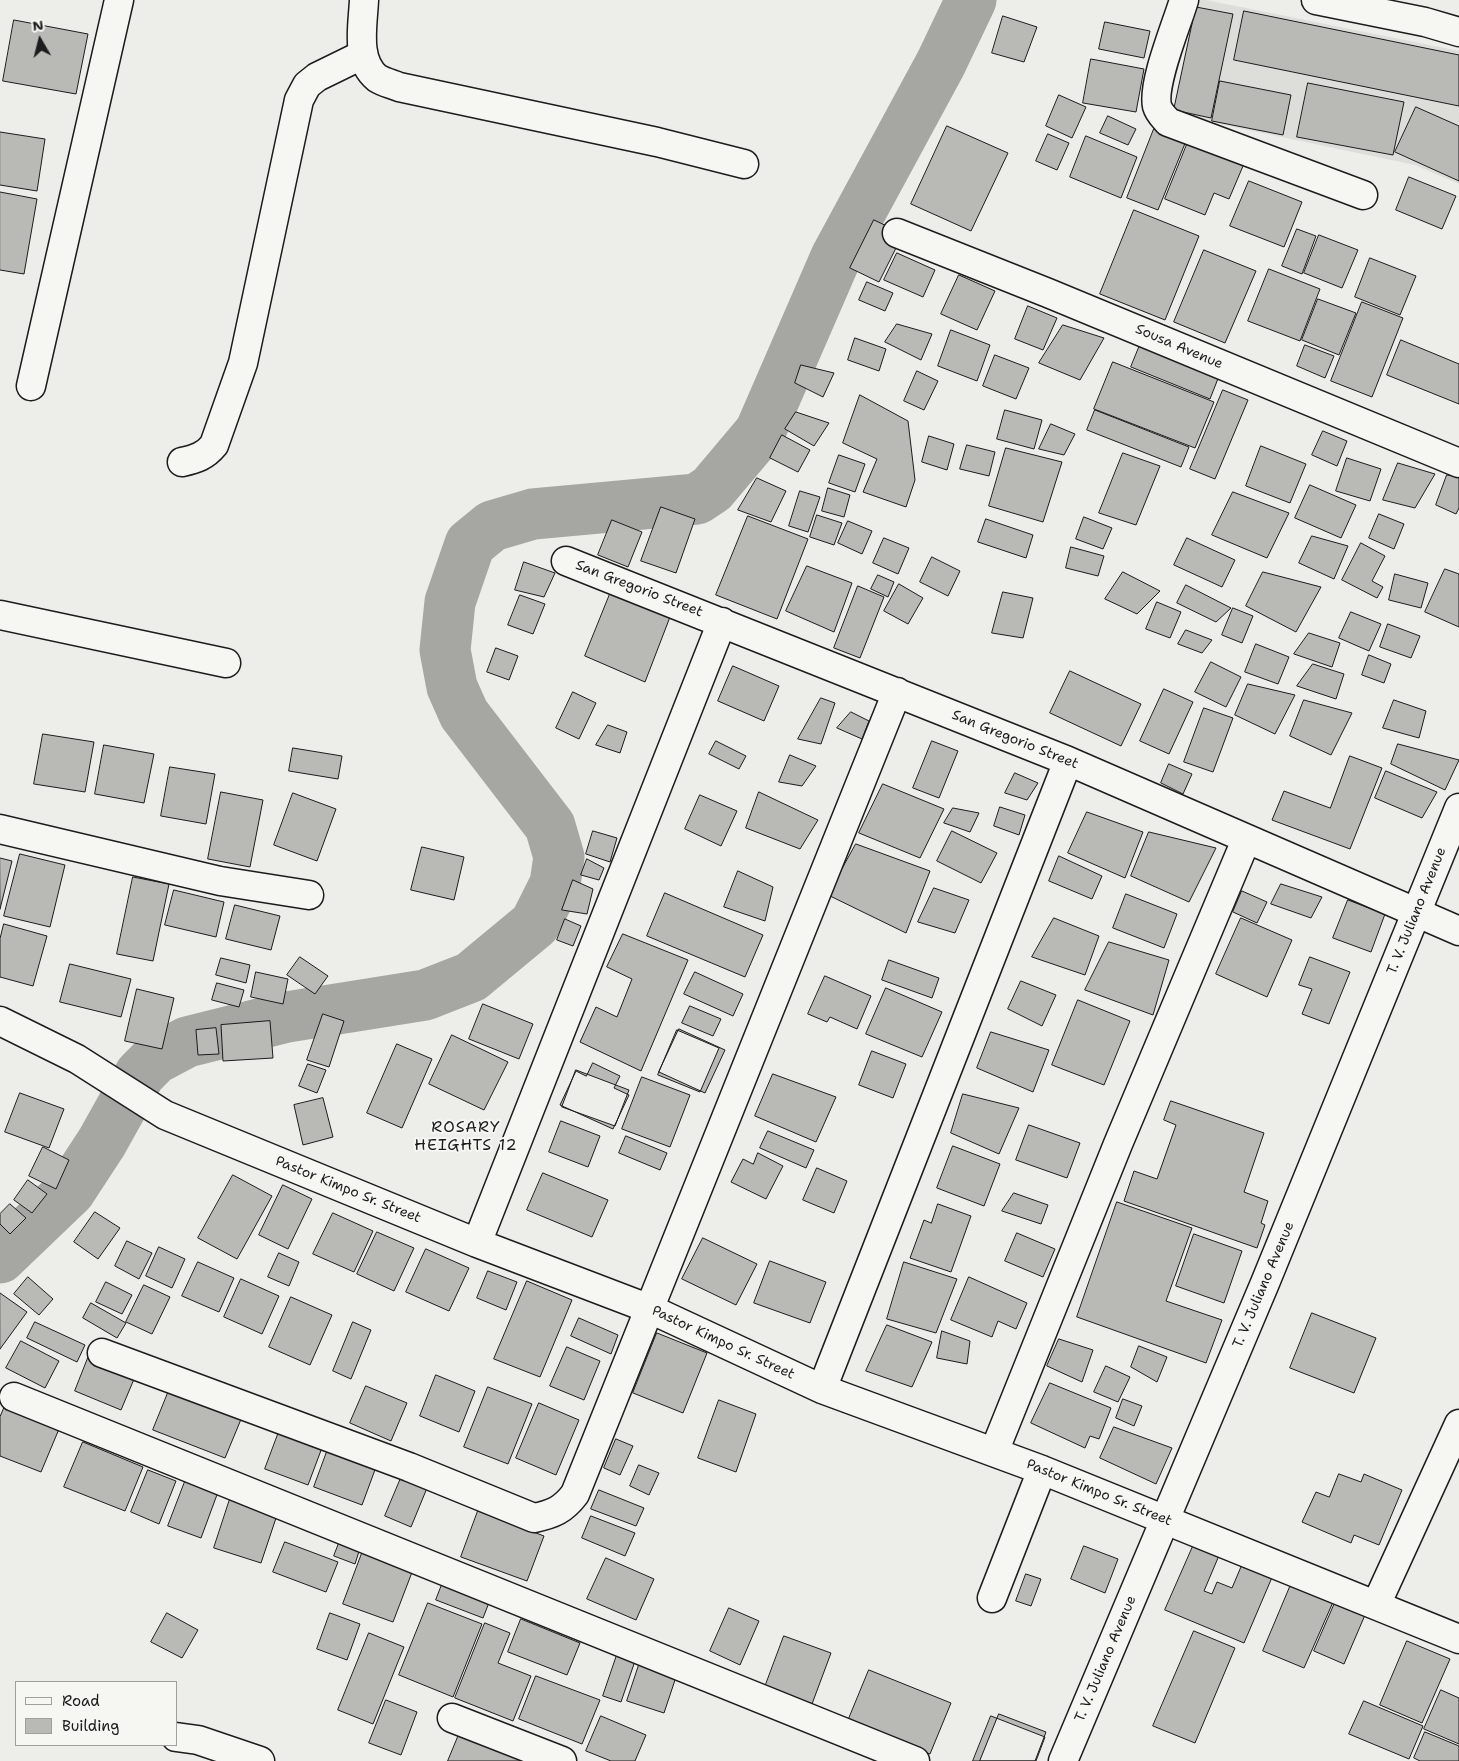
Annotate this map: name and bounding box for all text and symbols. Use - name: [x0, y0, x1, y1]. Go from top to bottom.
- north arrow: [15, 15, 65, 65]
- text: N: [31, 15, 45, 35]
- street label: Sousa Avenue: [1133, 321, 1225, 373]
- street label: San Gregorio Street: [573, 557, 705, 621]
- street label: San Gregorio Street: [949, 707, 1081, 773]
- street label: T. V. Juliano Avenue: [1384, 845, 1450, 977]
- district label: ROSARY HEIGHTS 12: [413, 1118, 519, 1156]
- street label: Pastor Kimpo Sr. Street: [273, 1153, 423, 1227]
- street label: T. V. Juliano Avenue: [1230, 1219, 1298, 1351]
- street label: Pastor Kimpo Sr. Street: [649, 1302, 797, 1384]
- street label: Pastor Kimpo Sr. Street: [1024, 1456, 1174, 1530]
- street label: T. V. Juliano Avenue: [1072, 1593, 1140, 1725]
- legend: [15, 1681, 178, 1746]
- text: Road: [62, 1691, 100, 1711]
- text: Building: [62, 1716, 119, 1736]

